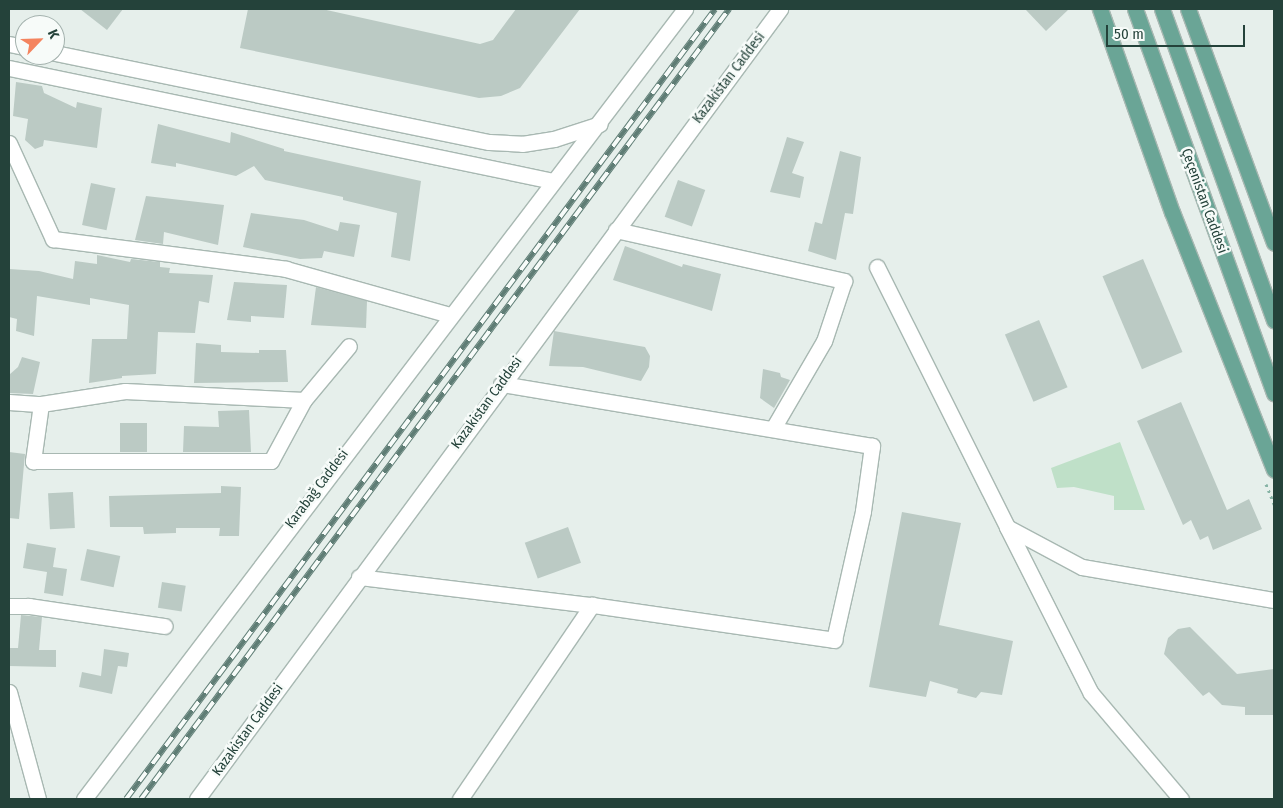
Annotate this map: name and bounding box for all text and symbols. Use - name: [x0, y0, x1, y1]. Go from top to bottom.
- north arrow: [15, 15, 65, 65]
- scale bar: [1108, 15, 1247, 47]
- text: 50 m: [1114, 25, 1144, 43]
- text: K: [44, 27, 63, 41]
- street label: Kazakistan Caddesi: [689, 29, 769, 127]
- street label: Çeçenistan Caddesi: [1177, 146, 1231, 256]
- street label: Kazakistan Caddesi: [448, 354, 526, 452]
- street label: Karabağ Caddesi: [282, 446, 352, 532]
- street label: Kazakistan Caddesi: [209, 681, 287, 779]

